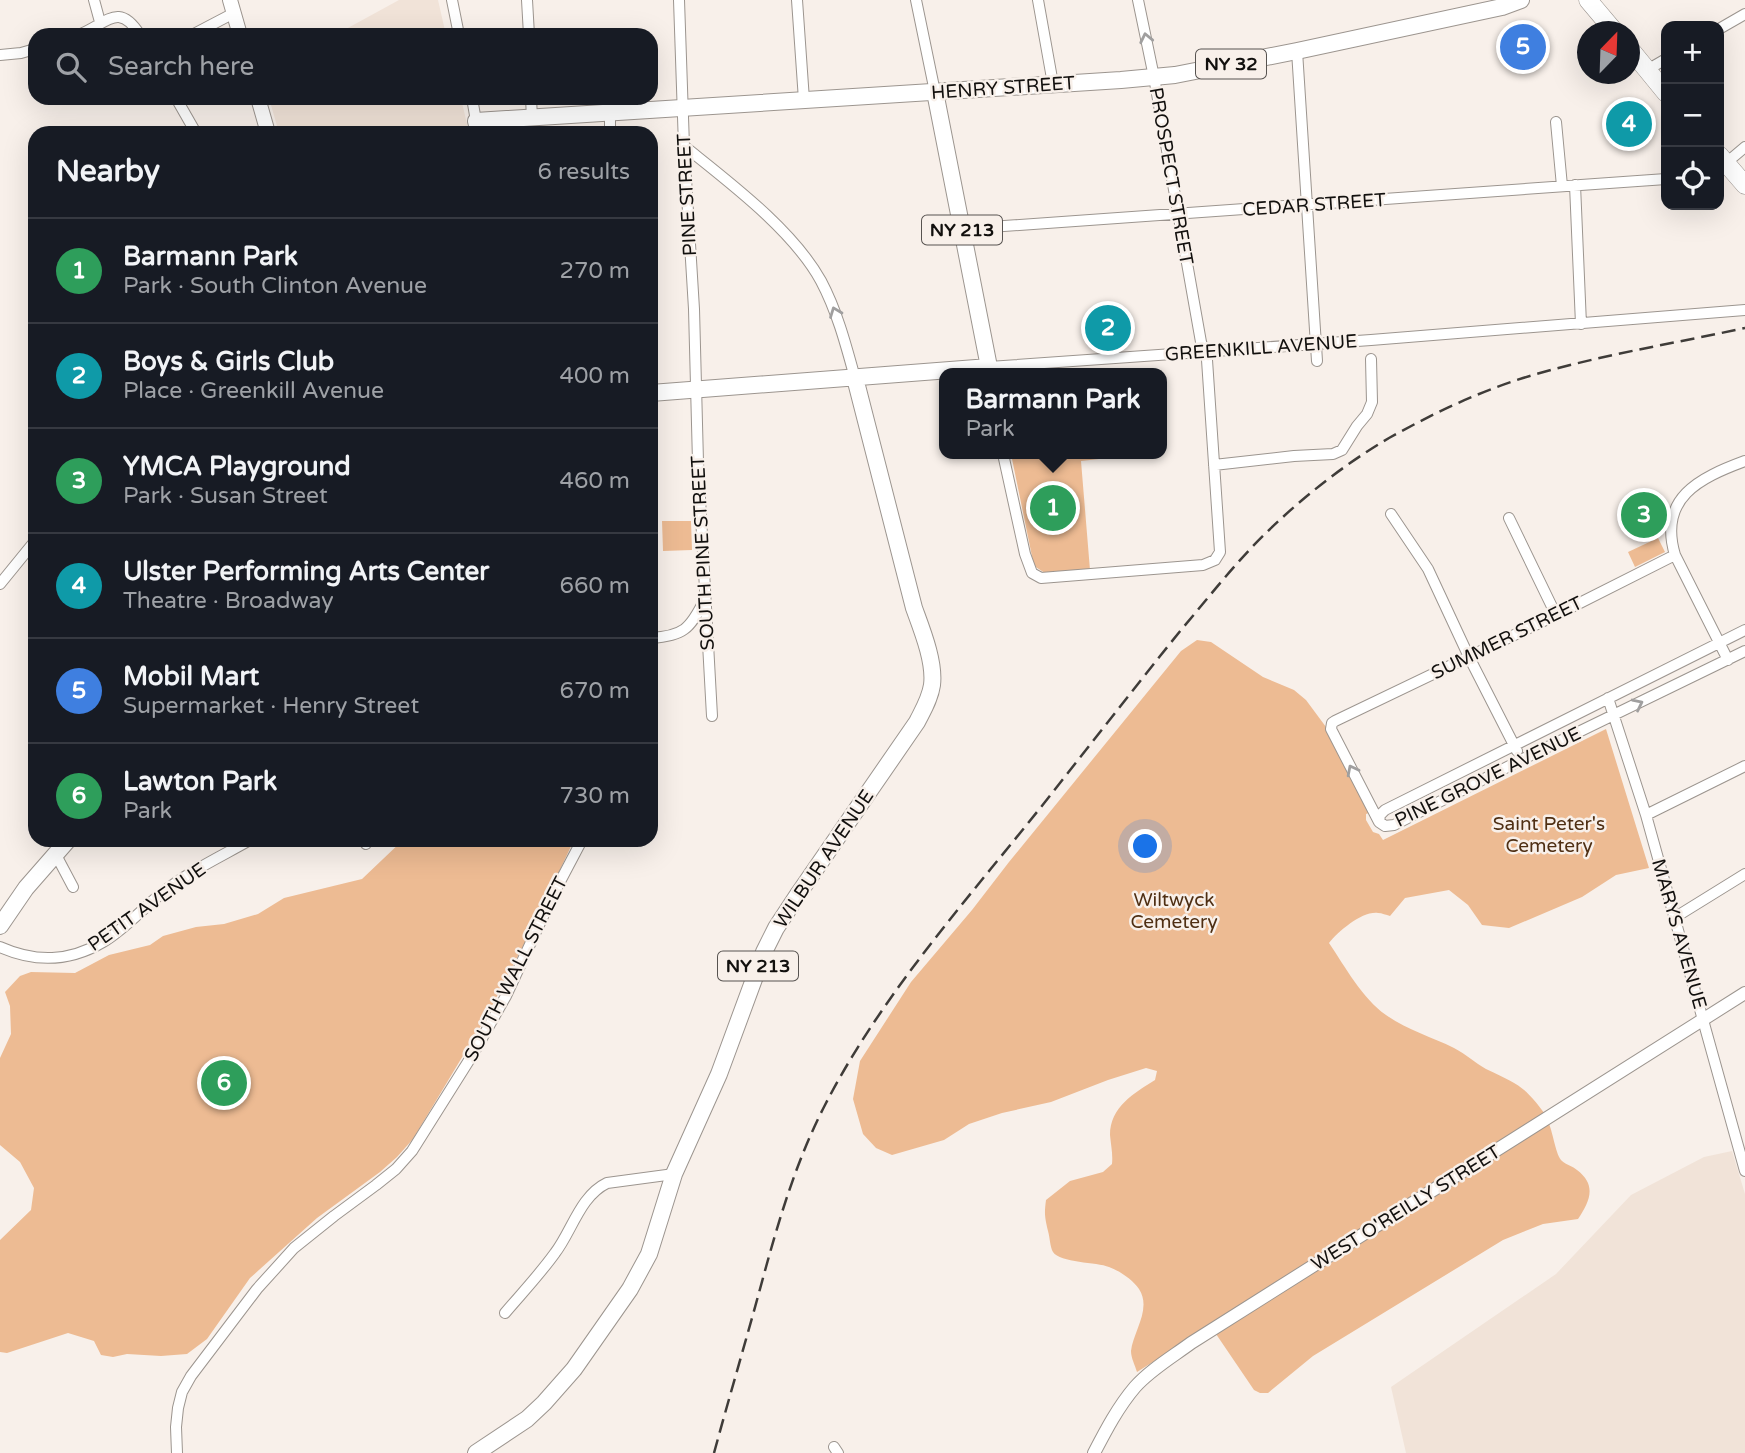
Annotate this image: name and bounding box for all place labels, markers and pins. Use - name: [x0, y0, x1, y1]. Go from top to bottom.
- pin: 5: [1500, 21, 1546, 73]
- pin: 4: [1606, 98, 1652, 150]
- pin: 2: [1085, 302, 1131, 354]
- pin: 1: [1030, 482, 1076, 534]
- pin: 3: [1621, 489, 1667, 541]
- pin: 6: [201, 1057, 247, 1109]

